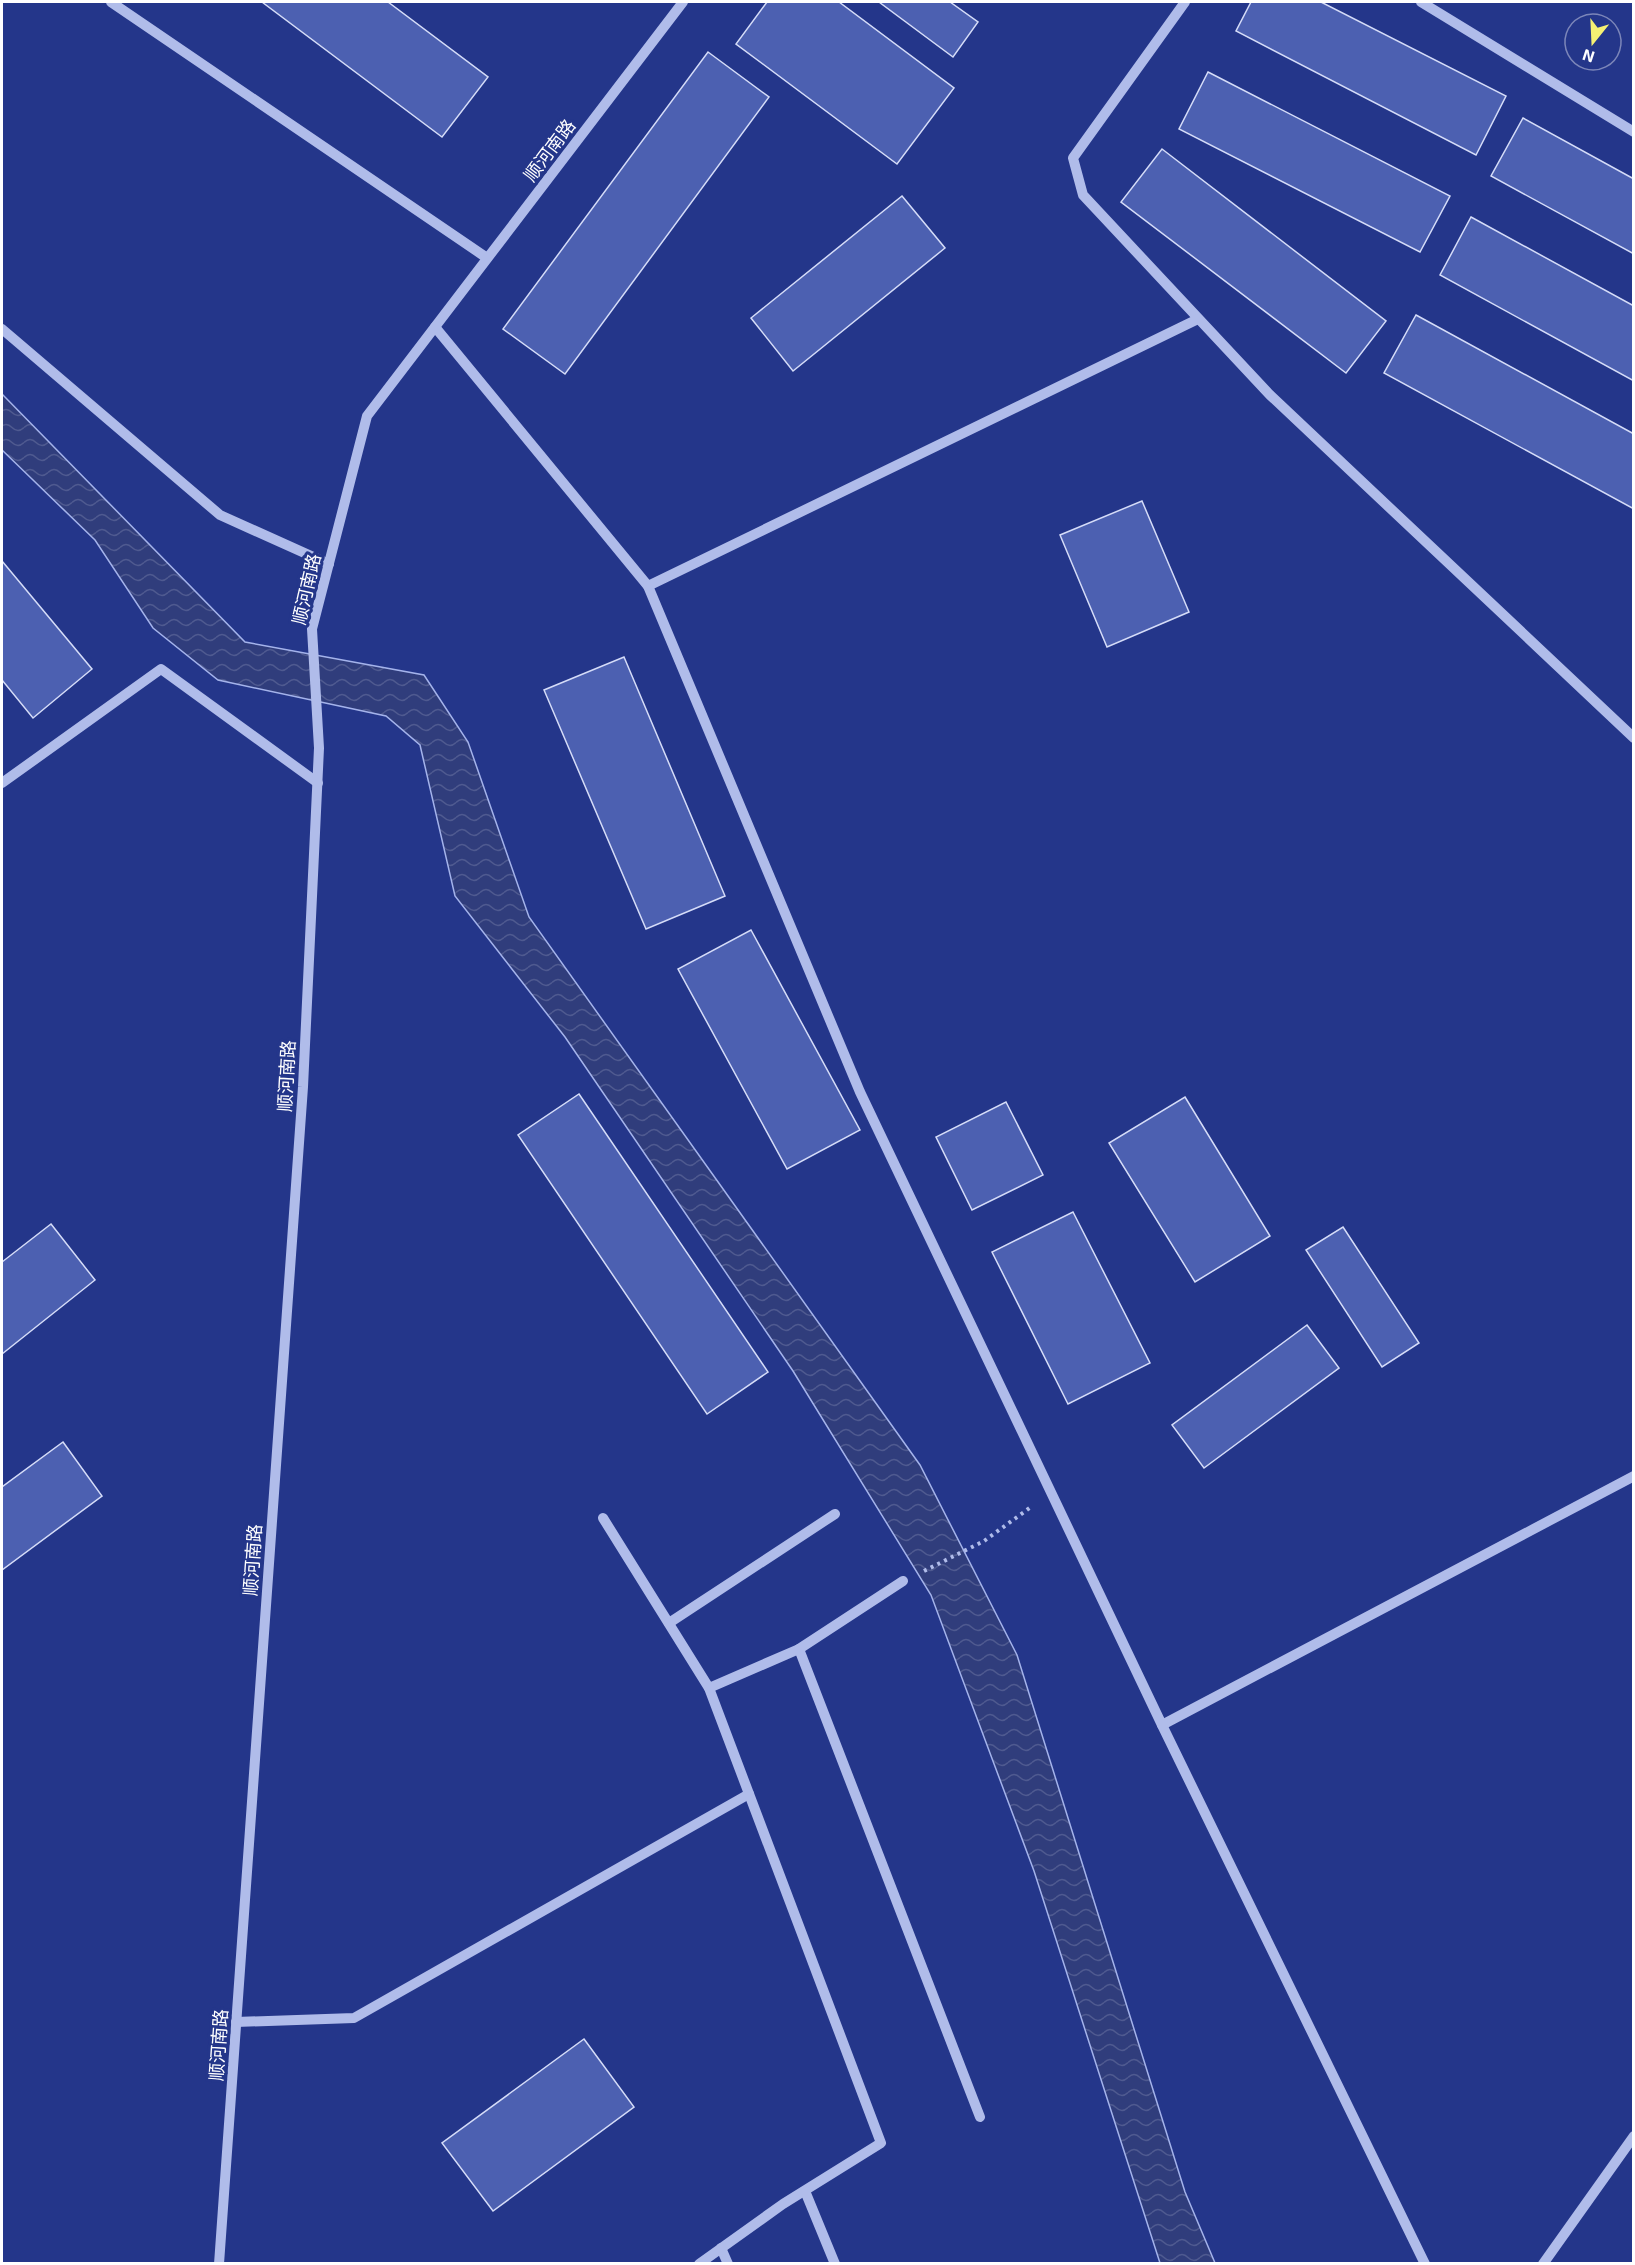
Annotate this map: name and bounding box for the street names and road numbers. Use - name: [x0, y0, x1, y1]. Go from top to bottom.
- street label: 顺河南路: [519, 115, 579, 185]
- street label: 顺河南路: [287, 551, 325, 627]
- street label: 顺河南路: [273, 1039, 299, 1113]
- street label: 顺河南路: [239, 1523, 265, 1597]
- street label: 顺河南路: [205, 2008, 231, 2082]

